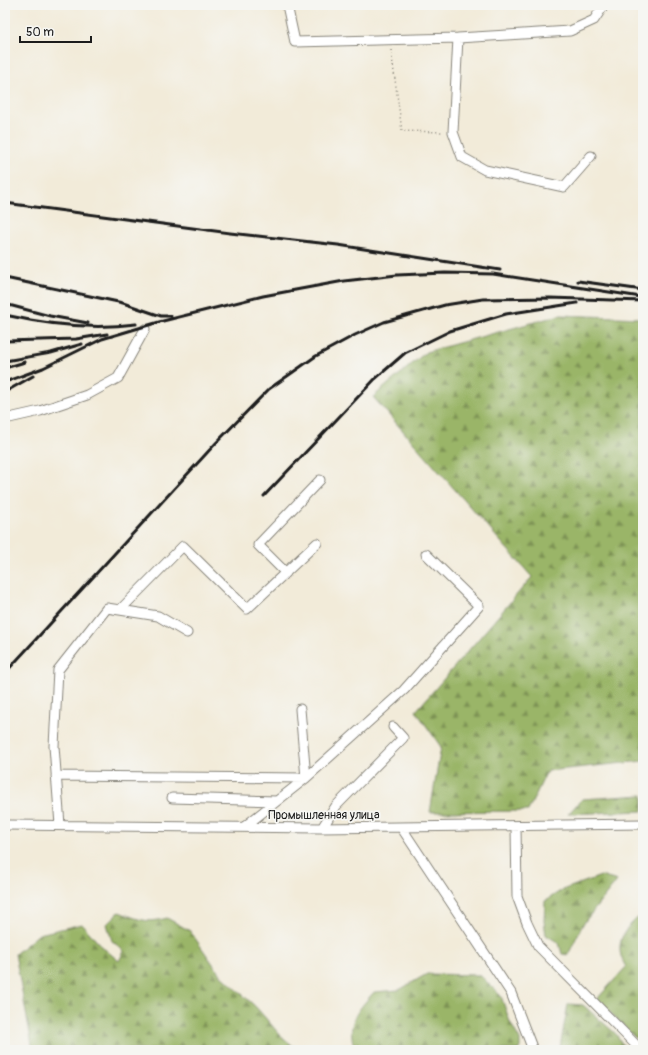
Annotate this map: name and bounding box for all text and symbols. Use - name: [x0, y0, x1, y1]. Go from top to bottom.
- scale bar: [20, 18, 91, 44]
- text: 50 m: [26, 25, 54, 40]
- street label: Промышленная улица: [268, 808, 380, 823]

